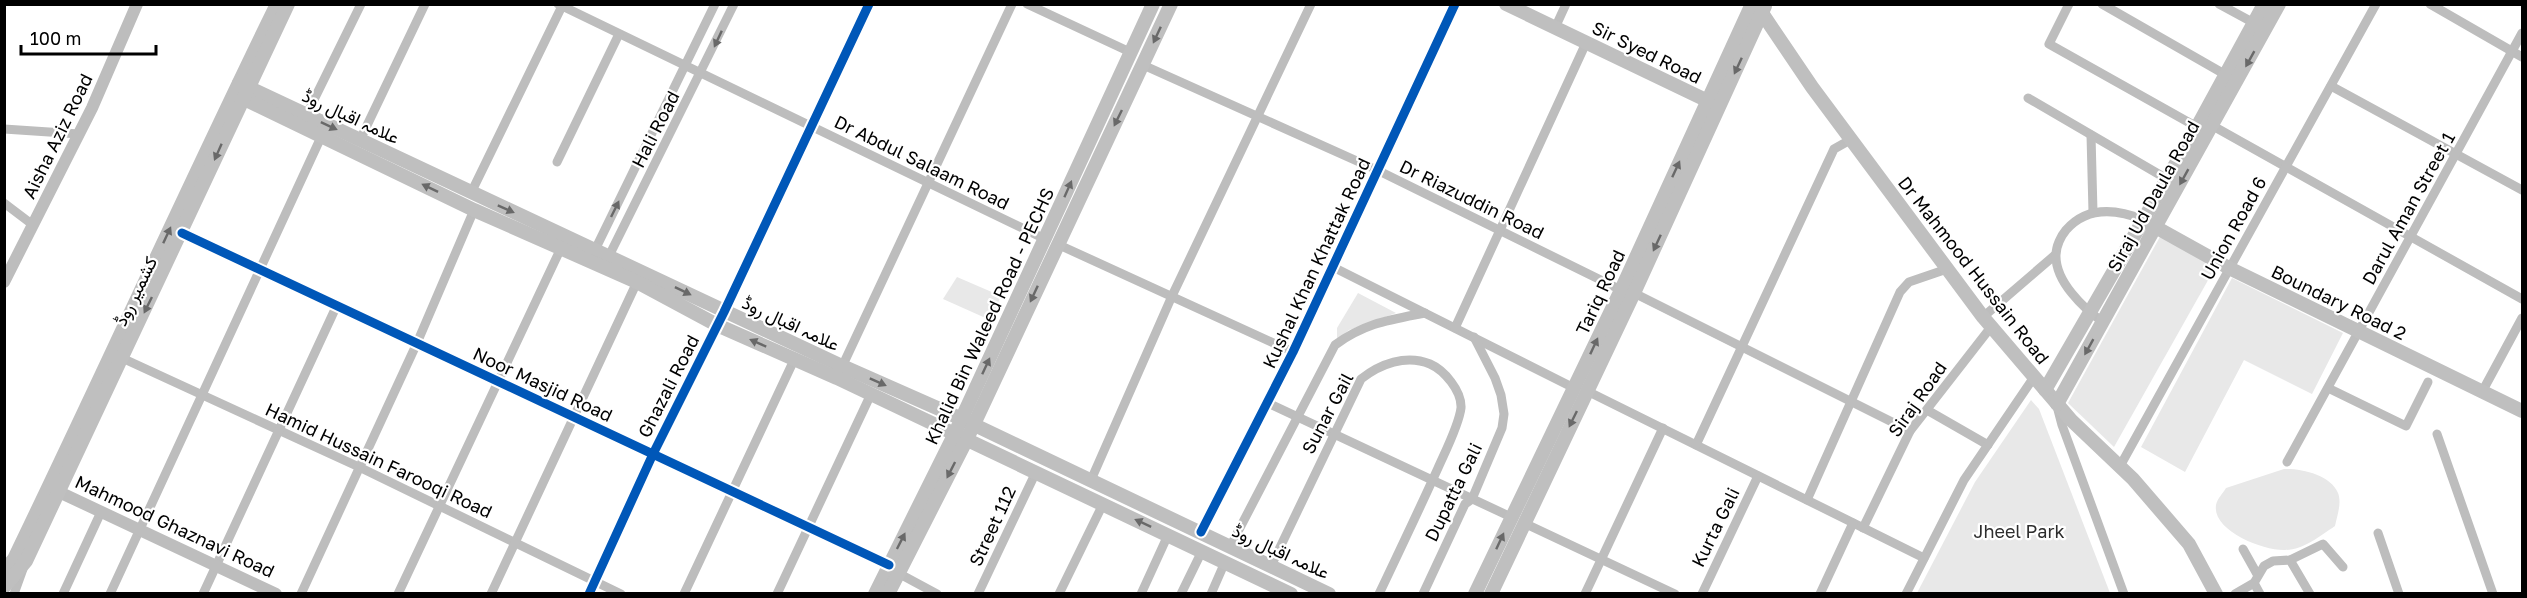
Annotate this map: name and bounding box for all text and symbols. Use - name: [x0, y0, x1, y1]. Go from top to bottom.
- street label: Sir Syed Road: [1589, 16, 1705, 88]
- scale bar: [21, 18, 156, 56]
- one-way arrow: [1152, 26, 1161, 43]
- text: 100 m: [30, 27, 81, 49]
- one-way arrow: [713, 31, 722, 48]
- one-way arrow: [2245, 51, 2255, 68]
- one-way arrow: [1733, 57, 1743, 75]
- street label: Aisha Aziz Road: [17, 70, 97, 202]
- street label: علامہ اقبال روڈ: [299, 84, 403, 149]
- street label: Hali Road: [626, 87, 684, 171]
- one-way arrow: [1113, 109, 1122, 126]
- street label: Dr Abdul Salaam Road: [831, 110, 1013, 214]
- street label: Siraj Ud Daula Road: [2102, 117, 2204, 275]
- one-way arrow: [321, 122, 338, 131]
- street label: Darul Aman Street 1: [2357, 128, 2459, 288]
- one-way arrow: [214, 144, 223, 161]
- street label: Kushal Khan Khattak Road: [1257, 154, 1375, 372]
- street label: Dr Riazuddin Road: [1396, 154, 1548, 244]
- one-way arrow: [1672, 161, 1681, 178]
- one-way arrow: [2179, 169, 2190, 185]
- street label: Dr Mahmood Hussain Road: [1894, 172, 2054, 368]
- street label: Union Road 6: [2196, 172, 2270, 284]
- one-way arrow: [1063, 179, 1073, 197]
- one-way arrow: [421, 183, 438, 192]
- street label: Khalid Bin Waleed Road - PECHS: [920, 184, 1058, 448]
- one-way arrow: [610, 200, 619, 217]
- one-way arrow: [497, 204, 515, 214]
- one-way arrow: [162, 226, 172, 244]
- one-way arrow: [1652, 235, 1662, 253]
- street label: Tariq Road: [1571, 246, 1629, 338]
- street label: کشمیر روڈ: [109, 253, 162, 330]
- street label: Boundary Road 2: [2268, 260, 2410, 344]
- one-way arrow: [1030, 285, 1039, 302]
- one-way arrow: [674, 287, 691, 296]
- street label: علامہ اقبال روڈ: [739, 291, 843, 356]
- one-way arrow: [143, 297, 152, 314]
- street label: Ghazali Road: [633, 331, 703, 441]
- one-way arrow: [748, 338, 766, 348]
- one-way arrow: [1590, 338, 1599, 355]
- one-way arrow: [2084, 339, 2094, 356]
- street label: Noor Masjid Road: [470, 342, 616, 426]
- one-way arrow: [982, 357, 991, 374]
- street label: Siraj Road: [1883, 357, 1951, 441]
- street label: Sunar Gail: [1296, 369, 1358, 457]
- one-way arrow: [870, 378, 887, 387]
- street label: Hamid Hussain Farooqi Road: [262, 398, 496, 522]
- one-way arrow: [1569, 411, 1578, 428]
- street label: Dupatta Gali: [1420, 439, 1486, 545]
- one-way arrow: [946, 462, 956, 479]
- street label: Mahmood Ghaznavi Road: [72, 470, 278, 582]
- street label: Street 112: [964, 483, 1020, 569]
- street label: Kurta Gali: [1686, 484, 1744, 570]
- one-way arrow: [1135, 519, 1152, 528]
- street label: علامہ اقبال روڈ: [1229, 519, 1333, 584]
- park label: Jheel Park: [1973, 520, 2065, 542]
- one-way arrow: [1495, 532, 1504, 549]
- one-way arrow: [896, 533, 906, 550]

